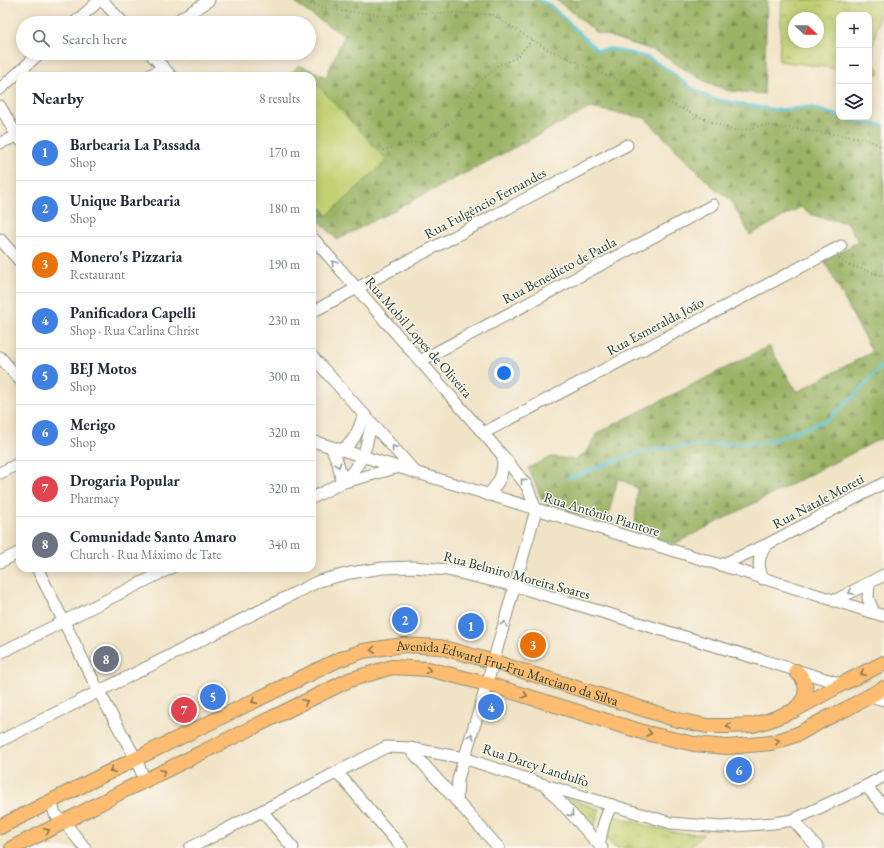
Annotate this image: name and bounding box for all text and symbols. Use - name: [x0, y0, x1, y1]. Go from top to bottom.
- north arrow: [788, 12, 824, 48]
- map controls: [836, 12, 872, 120]
- button: +: [836, 12, 872, 48]
- search box: [16, 16, 316, 60]
- icon: search: [30, 27, 52, 49]
- text: Search here: [62, 29, 127, 48]
- button: −: [836, 48, 872, 84]
- button: layers: [836, 84, 872, 120]
- text: Nearby: [32, 87, 84, 109]
- text: 8 results: [259, 90, 300, 107]
- text: Barbearia La Passada: [70, 135, 200, 154]
- text: 1: [42, 144, 48, 161]
- text: 170 m: [269, 144, 300, 161]
- text: Shop: [70, 154, 96, 171]
- street label: Rua Fulgêncio Fernandes: [421, 163, 550, 243]
- text: Unique Barbearia: [70, 191, 180, 210]
- text: 2: [42, 200, 48, 217]
- text: 180 m: [269, 200, 300, 217]
- text: Shop: [70, 210, 96, 227]
- street label: Rua Benedicto de Paula: [499, 232, 620, 308]
- text: Monero's Pizzaria: [70, 247, 182, 266]
- text: 3: [42, 256, 48, 273]
- text: 190 m: [269, 256, 300, 273]
- one-way arrow: [332, 260, 339, 267]
- text: Restaurant: [70, 266, 125, 283]
- street label: Rua Mobil Lopes de Oliveira: [361, 273, 477, 402]
- street label: Rua Esmeralda João: [603, 293, 707, 359]
- text: Panificadora Capelli: [70, 303, 196, 322]
- text: 4: [42, 312, 48, 329]
- text: 230 m: [269, 312, 300, 329]
- text: Shop · Rua Carlina Christ: [70, 322, 199, 339]
- text: BEJ Motos: [70, 359, 137, 378]
- your location: [494, 363, 514, 383]
- text: 5: [42, 368, 48, 385]
- text: 300 m: [269, 368, 300, 385]
- text: Shop: [70, 378, 96, 395]
- text: Merigo: [70, 415, 115, 434]
- text: 6: [42, 424, 48, 441]
- text: 320 m: [269, 424, 300, 441]
- text: Shop: [70, 434, 96, 451]
- one-way arrow: [391, 445, 399, 453]
- one-way arrow: [333, 461, 342, 468]
- street label: Rua Natale Moreti: [769, 469, 867, 533]
- text: Drogaria Popular: [70, 471, 180, 490]
- one-way arrow: [521, 478, 528, 485]
- text: 7: [42, 480, 48, 497]
- text: 320 m: [269, 480, 300, 497]
- street label: Rua Antônio Piantore: [542, 488, 663, 540]
- text: Pharmacy: [70, 490, 119, 507]
- text: Comunidade Santo Amaro: [70, 527, 236, 546]
- text: 8: [42, 536, 48, 553]
- text: 340 m: [269, 536, 300, 553]
- text: Church · Rua Máximo de Tate: [70, 546, 221, 563]
- street label: Rua Belmiro Moreira Soares: [442, 547, 593, 603]
- one-way arrow: [848, 587, 856, 595]
- pin: 2: [392, 605, 418, 635]
- pin: 1: [458, 611, 484, 641]
- one-way arrow: [499, 621, 508, 628]
- pin: 3: [520, 630, 546, 660]
- street label: Avenida Edward Fru-Fru Marciano da Silva: [393, 636, 621, 710]
- pin: 8: [93, 644, 119, 674]
- one-way arrow: [370, 645, 376, 654]
- one-way arrow: [425, 665, 431, 674]
- one-way arrow: [860, 669, 867, 676]
- pin: 5: [200, 682, 226, 712]
- one-way arrow: [521, 690, 528, 699]
- pin: 4: [478, 692, 504, 722]
- pin: 7: [171, 695, 197, 725]
- one-way arrow: [251, 696, 258, 704]
- one-way arrow: [300, 699, 308, 707]
- one-way arrow: [726, 722, 732, 730]
- one-way arrow: [645, 728, 652, 737]
- one-way arrow: [466, 733, 475, 740]
- one-way arrow: [773, 737, 780, 746]
- street label: Rua Darcy Landulfo: [480, 739, 592, 791]
- pin: 6: [726, 755, 752, 785]
- one-way arrow: [109, 766, 116, 773]
- one-way arrow: [159, 769, 166, 777]
- one-way arrow: [567, 810, 574, 817]
- one-way arrow: [43, 828, 50, 835]

